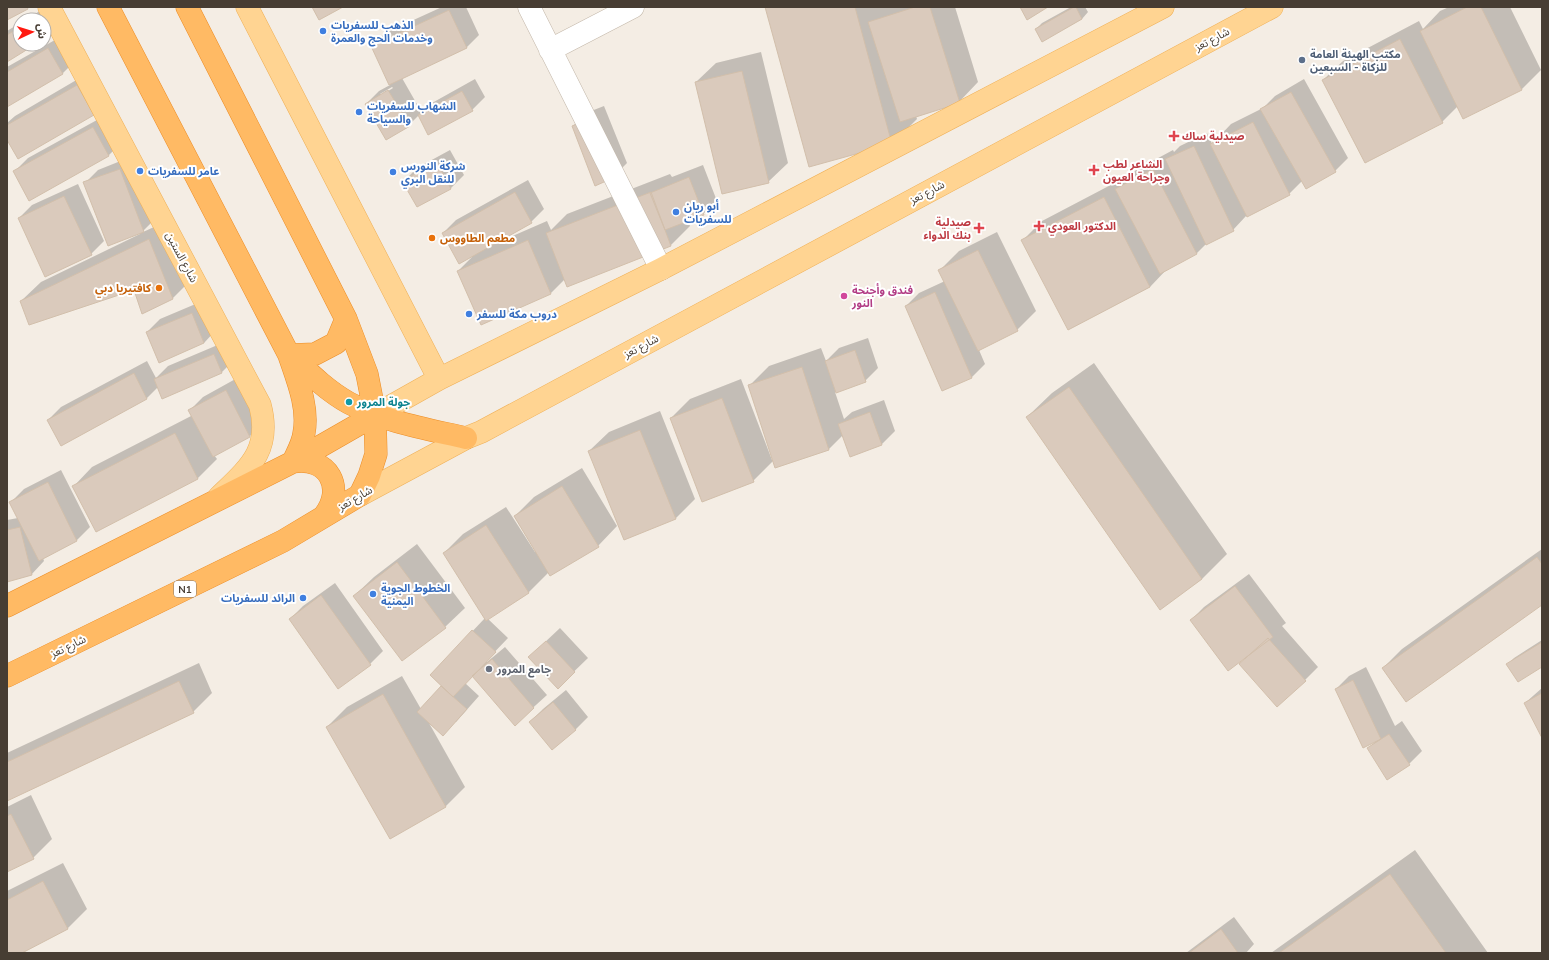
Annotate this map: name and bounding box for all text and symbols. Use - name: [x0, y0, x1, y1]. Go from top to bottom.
- north arrow: [12, 12, 52, 52]
- place label: الذهب للسفريات وخدمات الحج والعمرة: [331, 18, 433, 47]
- text: ش: [33, 23, 49, 39]
- street label: شارع تعز: [1191, 24, 1233, 55]
- marker: الذهب للسفريات وخدمات الحج والعمرة: [318, 26, 328, 36]
- place label: مكتب الهيئة العامة للزكاة - السبعين: [1310, 47, 1401, 75]
- marker: مكتب الهيئة العامة للزكاة - السبعين: [1297, 55, 1307, 65]
- place label: الشهاب للسفريات والسياحة: [367, 99, 456, 127]
- marker: الشهاب للسفريات والسياحة: [354, 107, 364, 117]
- place label: صيدلية ساك: [1182, 129, 1245, 144]
- marker: صيدلية ساك: [1169, 131, 1179, 141]
- place label: الشاعر لطب وجراحة العيون: [1103, 157, 1170, 185]
- place label: شركة النورس للنقل البري: [401, 159, 466, 189]
- place label: عامر للسفريات: [148, 164, 219, 179]
- marker: الشاعر لطب وجراحة العيون: [1088, 164, 1100, 176]
- marker: عامر للسفريات: [135, 166, 145, 176]
- marker: شركة النورس للنقل البري: [388, 167, 398, 177]
- street label: شارع تعز: [906, 177, 948, 208]
- place label: أبو ريان للسفريات: [684, 199, 731, 227]
- marker: أبو ريان للسفريات: [671, 207, 681, 217]
- place label: صيدلية بنك الدواء: [923, 215, 971, 243]
- place label: الدكتور العودي: [1048, 219, 1116, 236]
- marker: الدكتور العودي: [1033, 220, 1045, 232]
- marker: صيدلية بنك الدواء: [974, 223, 984, 233]
- street label: شارع الستين: [162, 229, 201, 286]
- place label: مطعم الطاووس: [440, 231, 515, 247]
- marker: مطعم الطاووس: [427, 233, 437, 243]
- place label: كافتيريا دبي: [95, 281, 152, 298]
- marker: كافتيريا دبي: [154, 283, 164, 293]
- place label: فندق وأجنحة النور: [851, 283, 914, 311]
- marker: فندق وأجنحة النور: [839, 291, 849, 301]
- place label: دروب مكة للسفر: [476, 307, 557, 322]
- marker: دروب مكة للسفر: [464, 309, 474, 319]
- street label: شارع تعز: [620, 331, 662, 362]
- place label: جولة المرور: [356, 395, 410, 410]
- marker: جولة المرور: [344, 397, 354, 407]
- street label: شارع تعز: [334, 482, 376, 515]
- road number: N1: [174, 581, 196, 597]
- place label: الخطوط الجوية اليمنية: [381, 581, 450, 609]
- marker: الخطوط الجوية اليمنية: [368, 589, 378, 599]
- place label: الرائد للسفريات: [221, 591, 295, 606]
- marker: الرائد للسفريات: [298, 593, 308, 603]
- street label: شارع تعز: [47, 631, 89, 662]
- place label: جامع المرور: [496, 662, 551, 678]
- marker: جامع المرور: [484, 664, 494, 674]

